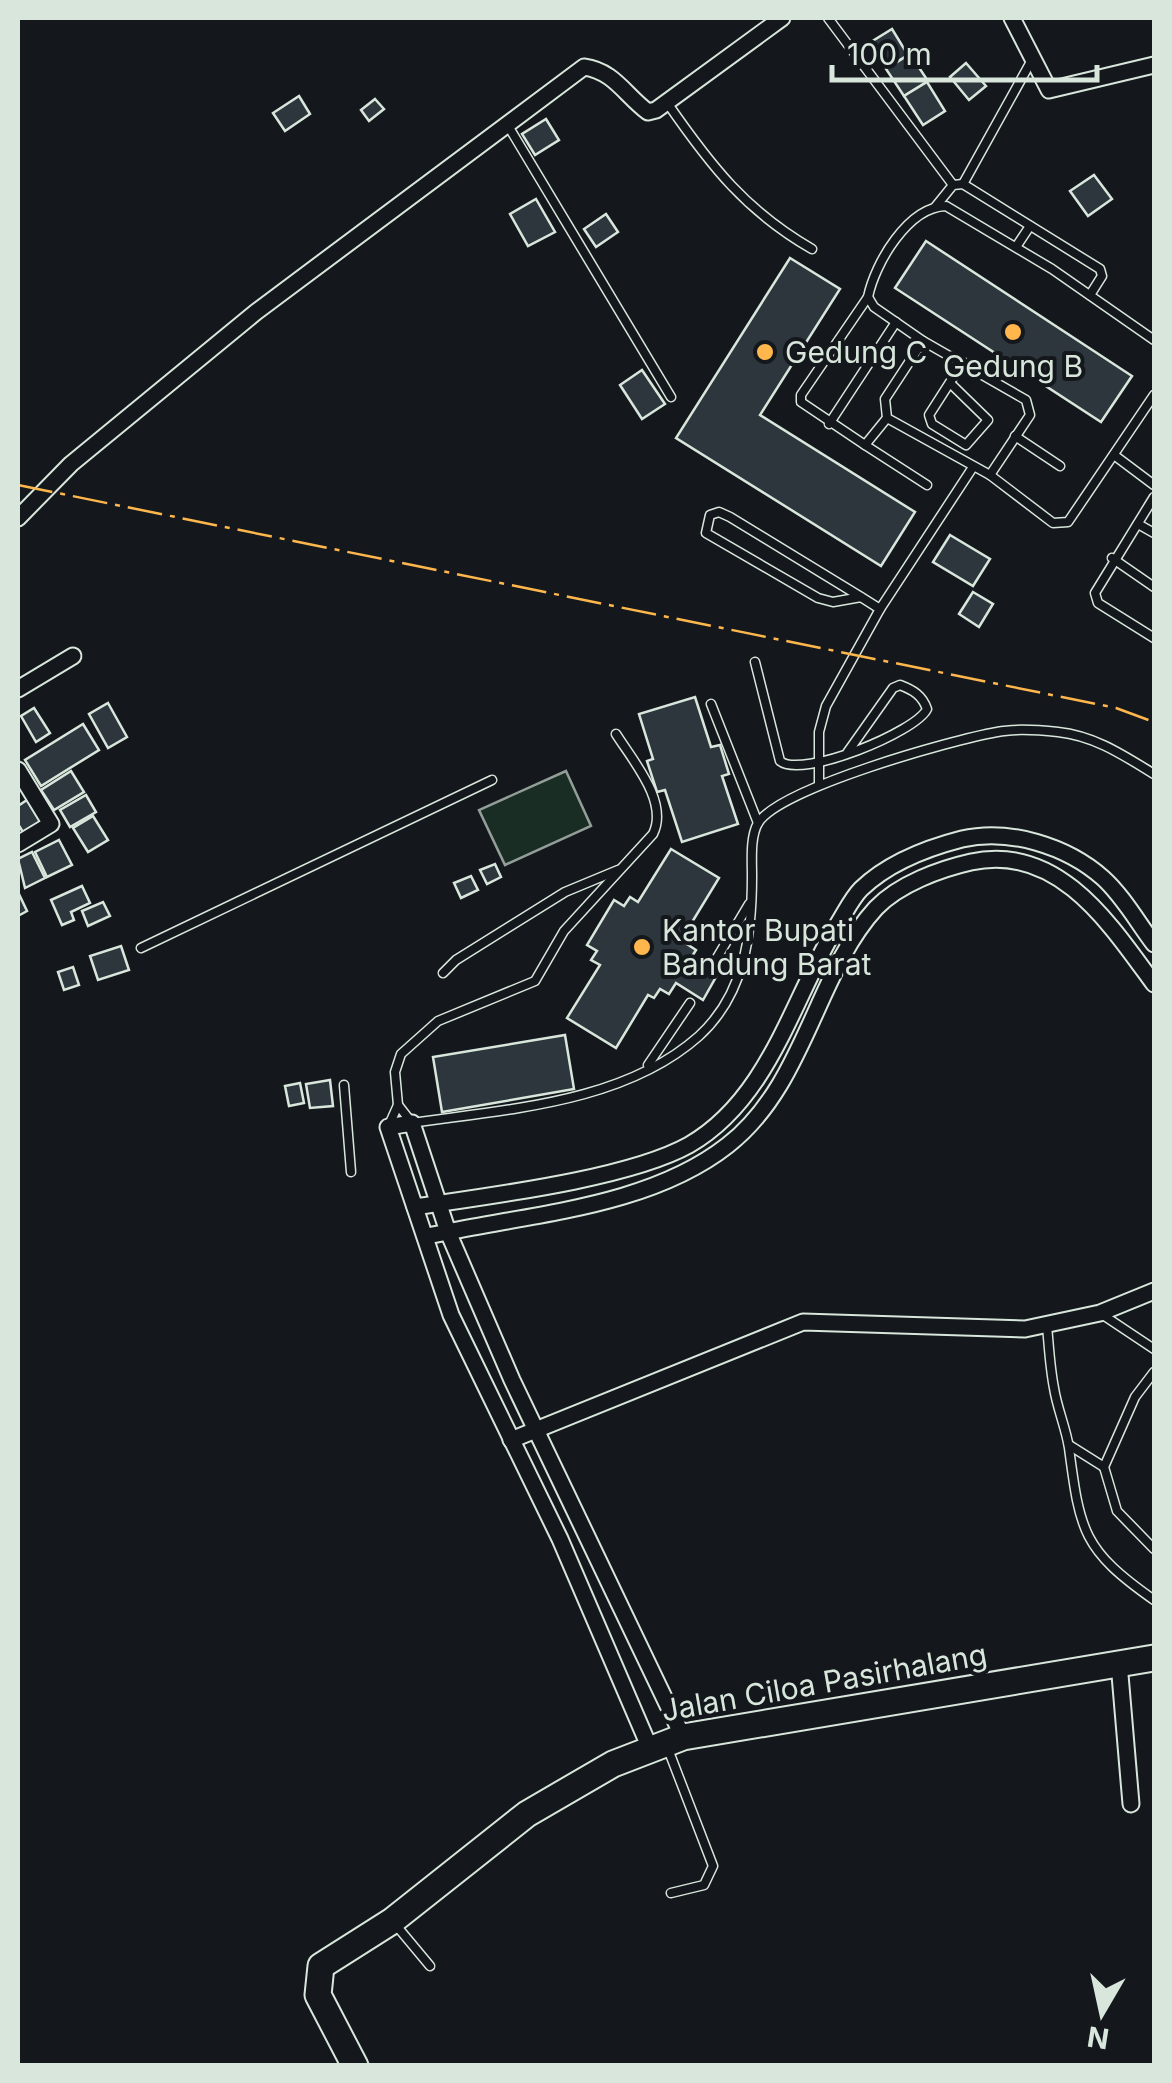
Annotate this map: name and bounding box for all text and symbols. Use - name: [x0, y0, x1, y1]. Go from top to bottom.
- scale bar: [832, 20, 1097, 82]
- text: 100 m: [847, 36, 932, 72]
- marker: Gedung B: [1002, 321, 1024, 343]
- place label: Gedung C: [785, 334, 927, 370]
- marker: Gedung C: [754, 341, 776, 363]
- place label: Gedung B: [943, 348, 1083, 384]
- place label: Kantor Bupati Bandung Barat: [662, 912, 871, 982]
- marker: Kantor Bupati Bandung Barat: [631, 936, 653, 958]
- street label: Jalan Ciloa Pasirhalang: [658, 1636, 990, 1728]
- north arrow: [1052, 1963, 1152, 2063]
- text: N: [1085, 2019, 1111, 2056]

